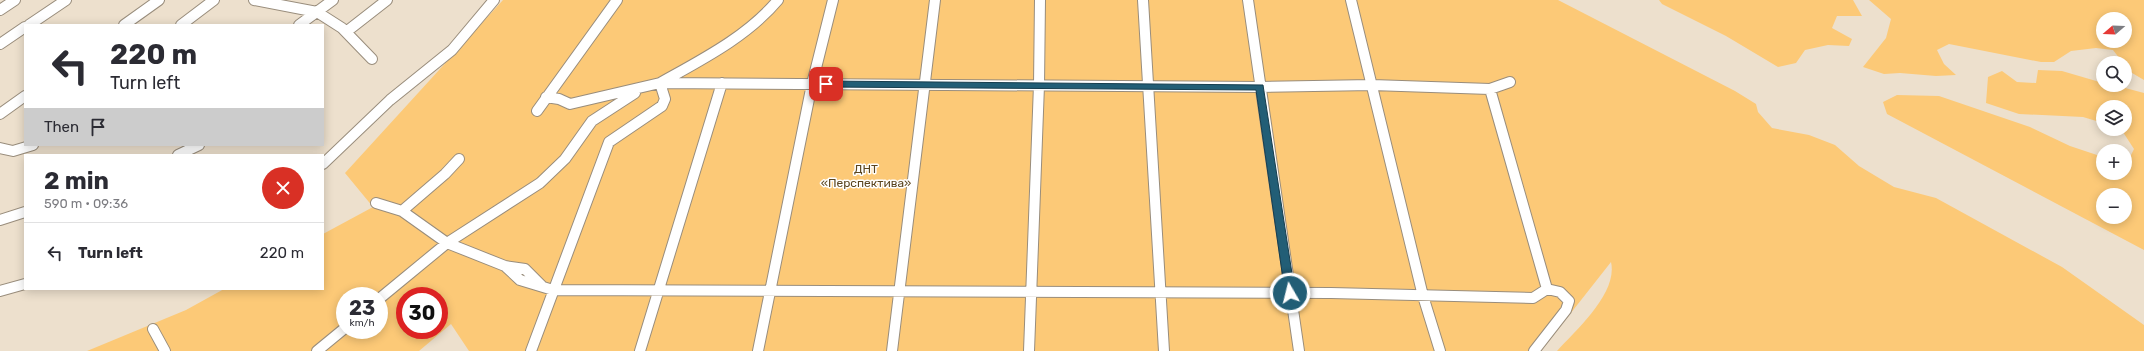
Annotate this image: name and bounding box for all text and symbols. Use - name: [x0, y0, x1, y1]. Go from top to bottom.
- north arrow: [2096, 12, 2132, 48]
- map controls: [2096, 12, 2132, 224]
- text: 220 m: [110, 38, 197, 71]
- icon: left: [44, 40, 96, 92]
- button: search: [2096, 56, 2132, 92]
- pin: [809, 67, 843, 101]
- text: Turn left: [110, 72, 180, 94]
- icon: arrive: [815, 73, 837, 95]
- button: layers: [2096, 100, 2132, 136]
- icon: arrive: [87, 116, 109, 138]
- text: Then: [44, 118, 79, 136]
- button: +: [2096, 144, 2132, 180]
- park label: ДНТ «Перспектива»: [821, 162, 911, 190]
- text: 2 min: [44, 167, 109, 195]
- button: close: [262, 167, 304, 209]
- button: −: [2096, 188, 2132, 224]
- text: 590 m · 09:36: [44, 196, 128, 211]
- icon: left: [44, 242, 66, 264]
- text: Turn left: [78, 244, 143, 262]
- text: 220 m: [260, 244, 304, 262]
- position arrow: [1269, 272, 1311, 314]
- speed limit sign: 30: [396, 287, 448, 339]
- text: 23: [349, 296, 375, 320]
- text: km/h: [350, 317, 374, 329]

